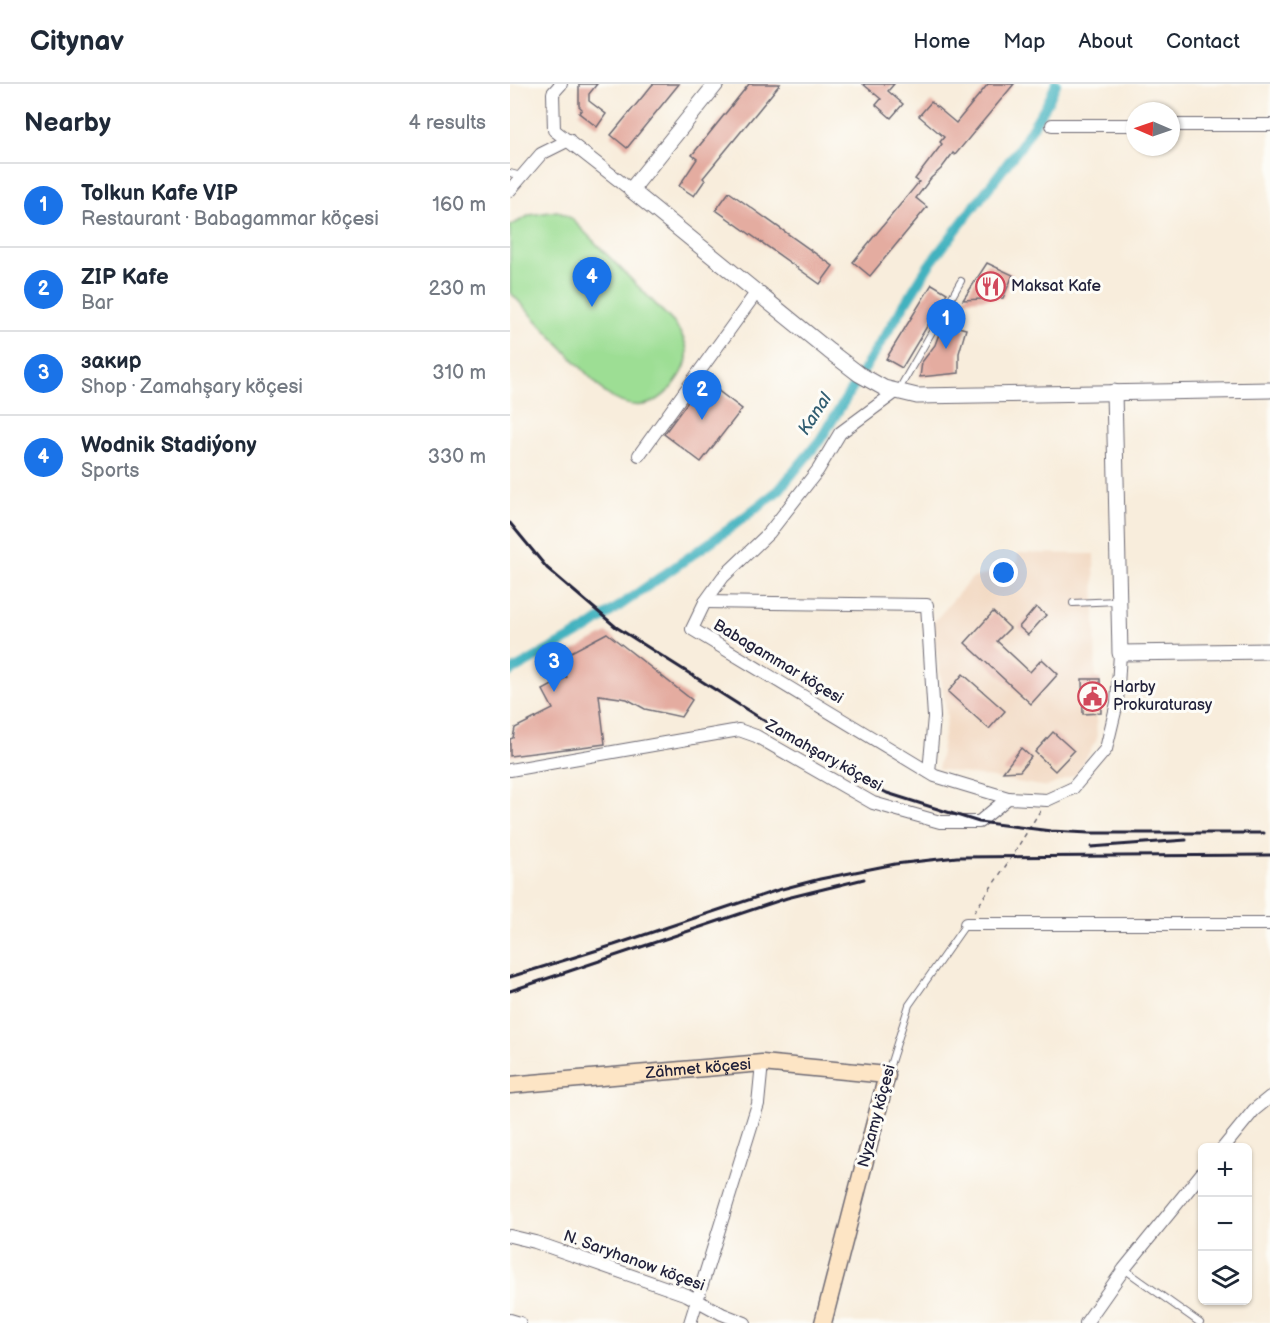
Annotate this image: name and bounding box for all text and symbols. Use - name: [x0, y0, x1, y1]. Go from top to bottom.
- text: Citynav: [30, 25, 124, 58]
- text: Home: [913, 29, 970, 54]
- text: Map: [1003, 29, 1045, 54]
- text: About: [1078, 29, 1133, 54]
- text: Contact: [1166, 29, 1240, 54]
- north arrow: [1126, 102, 1180, 156]
- text: Nearby: [24, 108, 111, 139]
- text: 4 results: [408, 111, 486, 135]
- text: Tolkun Kafe VIP: [81, 180, 237, 207]
- text: 1: [39, 193, 48, 217]
- text: 160 m: [432, 193, 486, 217]
- text: Restaurant · Babagammar köçesi: [81, 207, 379, 231]
- pin: 4: [572, 258, 611, 307]
- text: ZIP Kafe: [81, 264, 169, 291]
- restaurant icon: Maksat Kafe: [974, 270, 1006, 302]
- text: 2: [38, 277, 49, 301]
- text: 230 m: [429, 277, 486, 301]
- place label: Maksat Kafe: [1011, 277, 1101, 296]
- text: Bar: [81, 291, 113, 315]
- pin: 1: [926, 300, 966, 349]
- text: закир: [81, 348, 142, 375]
- text: 3: [38, 361, 49, 385]
- text: 310 m: [432, 361, 486, 385]
- pin: 2: [682, 370, 722, 420]
- text: Shop · Zamahşary köçesi: [81, 375, 303, 399]
- water label: Kanal: [794, 388, 837, 439]
- text: Wodnik Stadiýony: [81, 432, 257, 459]
- text: 4: [38, 445, 49, 469]
- text: 330 m: [428, 445, 486, 469]
- text: Sports: [81, 459, 139, 483]
- your location: [989, 558, 1018, 587]
- street label: Babagammar köçesi: [710, 616, 846, 708]
- pin: 3: [534, 642, 573, 692]
- place label: Harby Prokuraturasy: [1113, 678, 1213, 715]
- public building icon: Harby Prokuraturasy: [1076, 680, 1108, 712]
- street label: Zamahşary köçesi: [762, 716, 886, 796]
- street label: Zähmet köçesi: [644, 1054, 752, 1083]
- street label: Nyzamy köçesi: [854, 1062, 900, 1170]
- map controls: [1198, 1143, 1252, 1305]
- button: +: [1198, 1143, 1252, 1197]
- button: −: [1198, 1197, 1252, 1251]
- street label: N. Saryhanow köçesi: [561, 1227, 707, 1295]
- button: layers: [1198, 1251, 1252, 1305]

